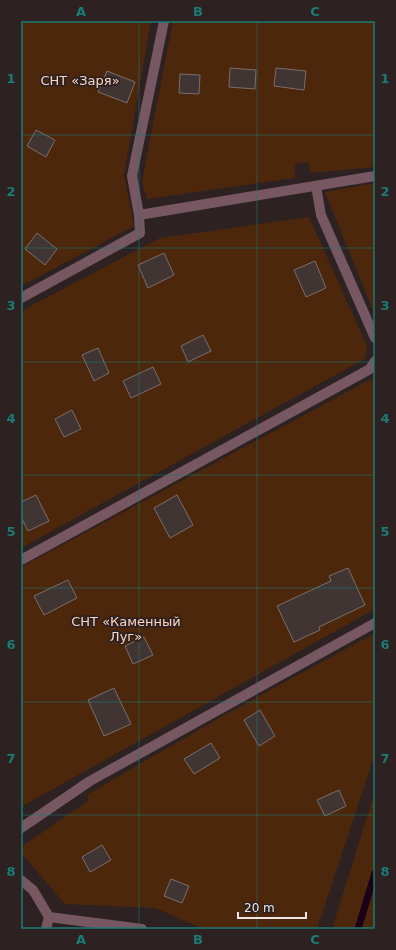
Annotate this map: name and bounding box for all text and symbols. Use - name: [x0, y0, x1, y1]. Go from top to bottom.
- text: A: [76, 4, 86, 19]
- text: B: [193, 4, 203, 19]
- text: C: [310, 4, 320, 19]
- text: 1: [6, 71, 16, 86]
- text: 1: [380, 71, 390, 86]
- park label: СНТ «Заря»: [40, 73, 120, 88]
- text: 2: [6, 184, 16, 199]
- text: 2: [380, 184, 390, 199]
- text: 3: [6, 298, 16, 313]
- text: 3: [380, 298, 390, 313]
- text: 4: [6, 411, 16, 426]
- text: 4: [380, 411, 390, 426]
- text: 5: [6, 524, 16, 539]
- text: 5: [380, 524, 390, 539]
- park label: СНТ «Каменный Луг»: [71, 614, 181, 644]
- text: 6: [6, 637, 16, 652]
- text: 6: [380, 637, 390, 652]
- text: 7: [6, 751, 16, 766]
- text: 7: [380, 751, 390, 766]
- text: 8: [6, 864, 16, 879]
- text: 8: [380, 864, 390, 879]
- scale bar: [238, 894, 306, 920]
- text: 20 m: [244, 901, 275, 915]
- text: A: [76, 932, 86, 947]
- text: B: [193, 932, 203, 947]
- text: C: [310, 932, 320, 947]

